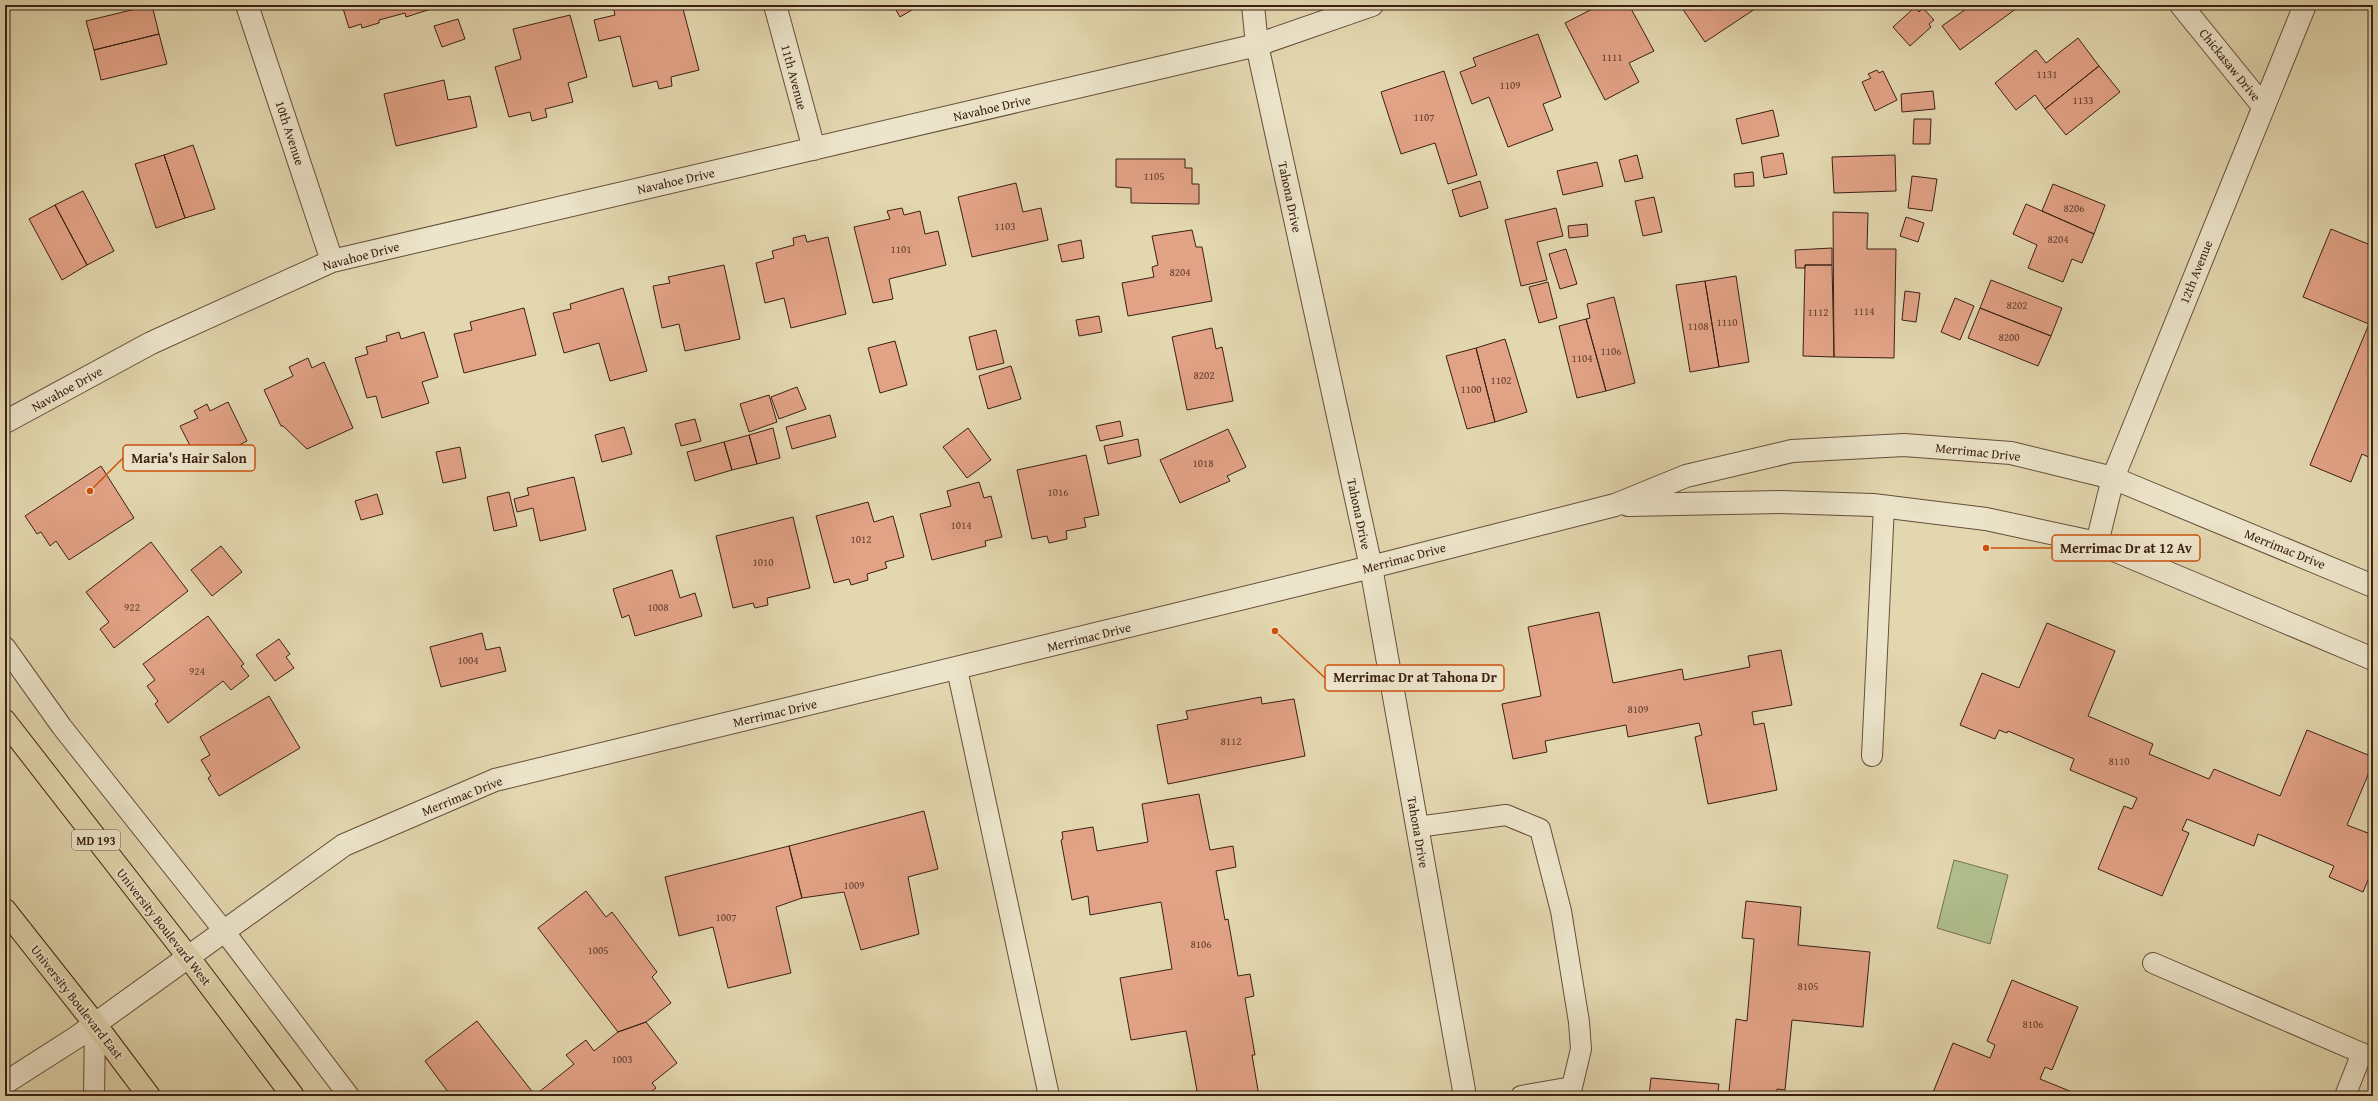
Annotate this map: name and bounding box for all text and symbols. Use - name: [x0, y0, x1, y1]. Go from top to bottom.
- street label: Chickasaw Drive: [2195, 25, 2265, 105]
- street label: 11th Avenue: [776, 42, 812, 112]
- house number: 1111: [1601, 49, 1623, 65]
- house number: 1131: [2036, 66, 2058, 82]
- house number: 1109: [1499, 77, 1521, 93]
- street label: Navahoe Drive: [951, 90, 1033, 126]
- house number: 1133: [2072, 92, 2094, 108]
- street label: 10th Avenue: [271, 98, 309, 168]
- house number: 1107: [1413, 109, 1435, 125]
- street label: Tahona Drive: [1273, 160, 1307, 234]
- street label: Navahoe Drive: [635, 163, 717, 199]
- house number: 1105: [1143, 168, 1165, 184]
- house number: 8206: [2063, 200, 2085, 216]
- house number: 1103: [994, 218, 1016, 234]
- house number: 8204: [2047, 231, 2069, 247]
- street label: Navahoe Drive: [320, 237, 402, 275]
- street label: 12th Avenue: [2175, 237, 2217, 307]
- house number: 1101: [890, 241, 912, 257]
- house number: 8204: [1169, 264, 1191, 280]
- house number: 8202: [2006, 297, 2028, 313]
- house number: 1114: [1853, 303, 1875, 319]
- house number: 1112: [1807, 304, 1829, 320]
- house number: 1110: [1716, 314, 1738, 330]
- house number: 1108: [1687, 318, 1709, 334]
- house number: 8200: [1998, 329, 2020, 345]
- house number: 1106: [1600, 343, 1622, 359]
- house number: 1104: [1571, 350, 1593, 366]
- street label: Navahoe Drive: [28, 362, 106, 416]
- house number: 8202: [1193, 367, 1215, 383]
- house number: 1102: [1490, 372, 1512, 388]
- house number: 1100: [1460, 381, 1482, 397]
- street label: Merrimac Drive: [1934, 438, 2022, 466]
- callout: Maria's Hair Salon: [123, 445, 255, 471]
- text: Maria's Hair Salon: [131, 448, 247, 468]
- house number: 1018: [1192, 455, 1214, 471]
- street label: Tahona Drive: [1342, 477, 1376, 551]
- house number: 1016: [1047, 484, 1069, 500]
- house number: 1014: [950, 517, 972, 533]
- street label: Merrimac Drive: [2242, 524, 2328, 574]
- house number: 1012: [850, 531, 872, 547]
- callout: Merrimac Dr at 12 Av: [2052, 535, 2200, 561]
- street label: Merrimac Drive: [1360, 538, 1448, 578]
- text: Merrimac Dr at 12 Av: [2060, 538, 2193, 558]
- house number: 1010: [752, 554, 774, 570]
- house number: 922: [124, 599, 140, 615]
- house number: 1008: [647, 599, 669, 615]
- street label: Merrimac Drive: [1045, 617, 1133, 657]
- house number: 1004: [457, 652, 479, 668]
- house number: 924: [189, 663, 205, 679]
- callout: Merrimac Dr at Tahona Dr: [1325, 665, 1504, 691]
- text: Merrimac Dr at Tahona Dr: [1333, 667, 1497, 687]
- street label: Merrimac Drive: [731, 694, 819, 732]
- house number: 8109: [1627, 701, 1649, 717]
- house number: 8112: [1220, 733, 1242, 749]
- house number: 8110: [2108, 753, 2130, 769]
- street label: Merrimac Drive: [419, 771, 505, 821]
- street label: Tahona Drive: [1402, 795, 1434, 869]
- road number: MD 193: [72, 830, 120, 850]
- street label: University Boulevard West: [112, 864, 216, 990]
- house number: 1009: [843, 877, 865, 893]
- house number: 1007: [715, 909, 737, 925]
- house number: 8106: [1190, 936, 1212, 952]
- street label: University Boulevard East: [26, 941, 128, 1064]
- house number: 1005: [587, 942, 609, 958]
- house number: 8105: [1797, 978, 1819, 994]
- house number: 8106: [2022, 1016, 2044, 1032]
- house number: 1003: [611, 1051, 633, 1067]

